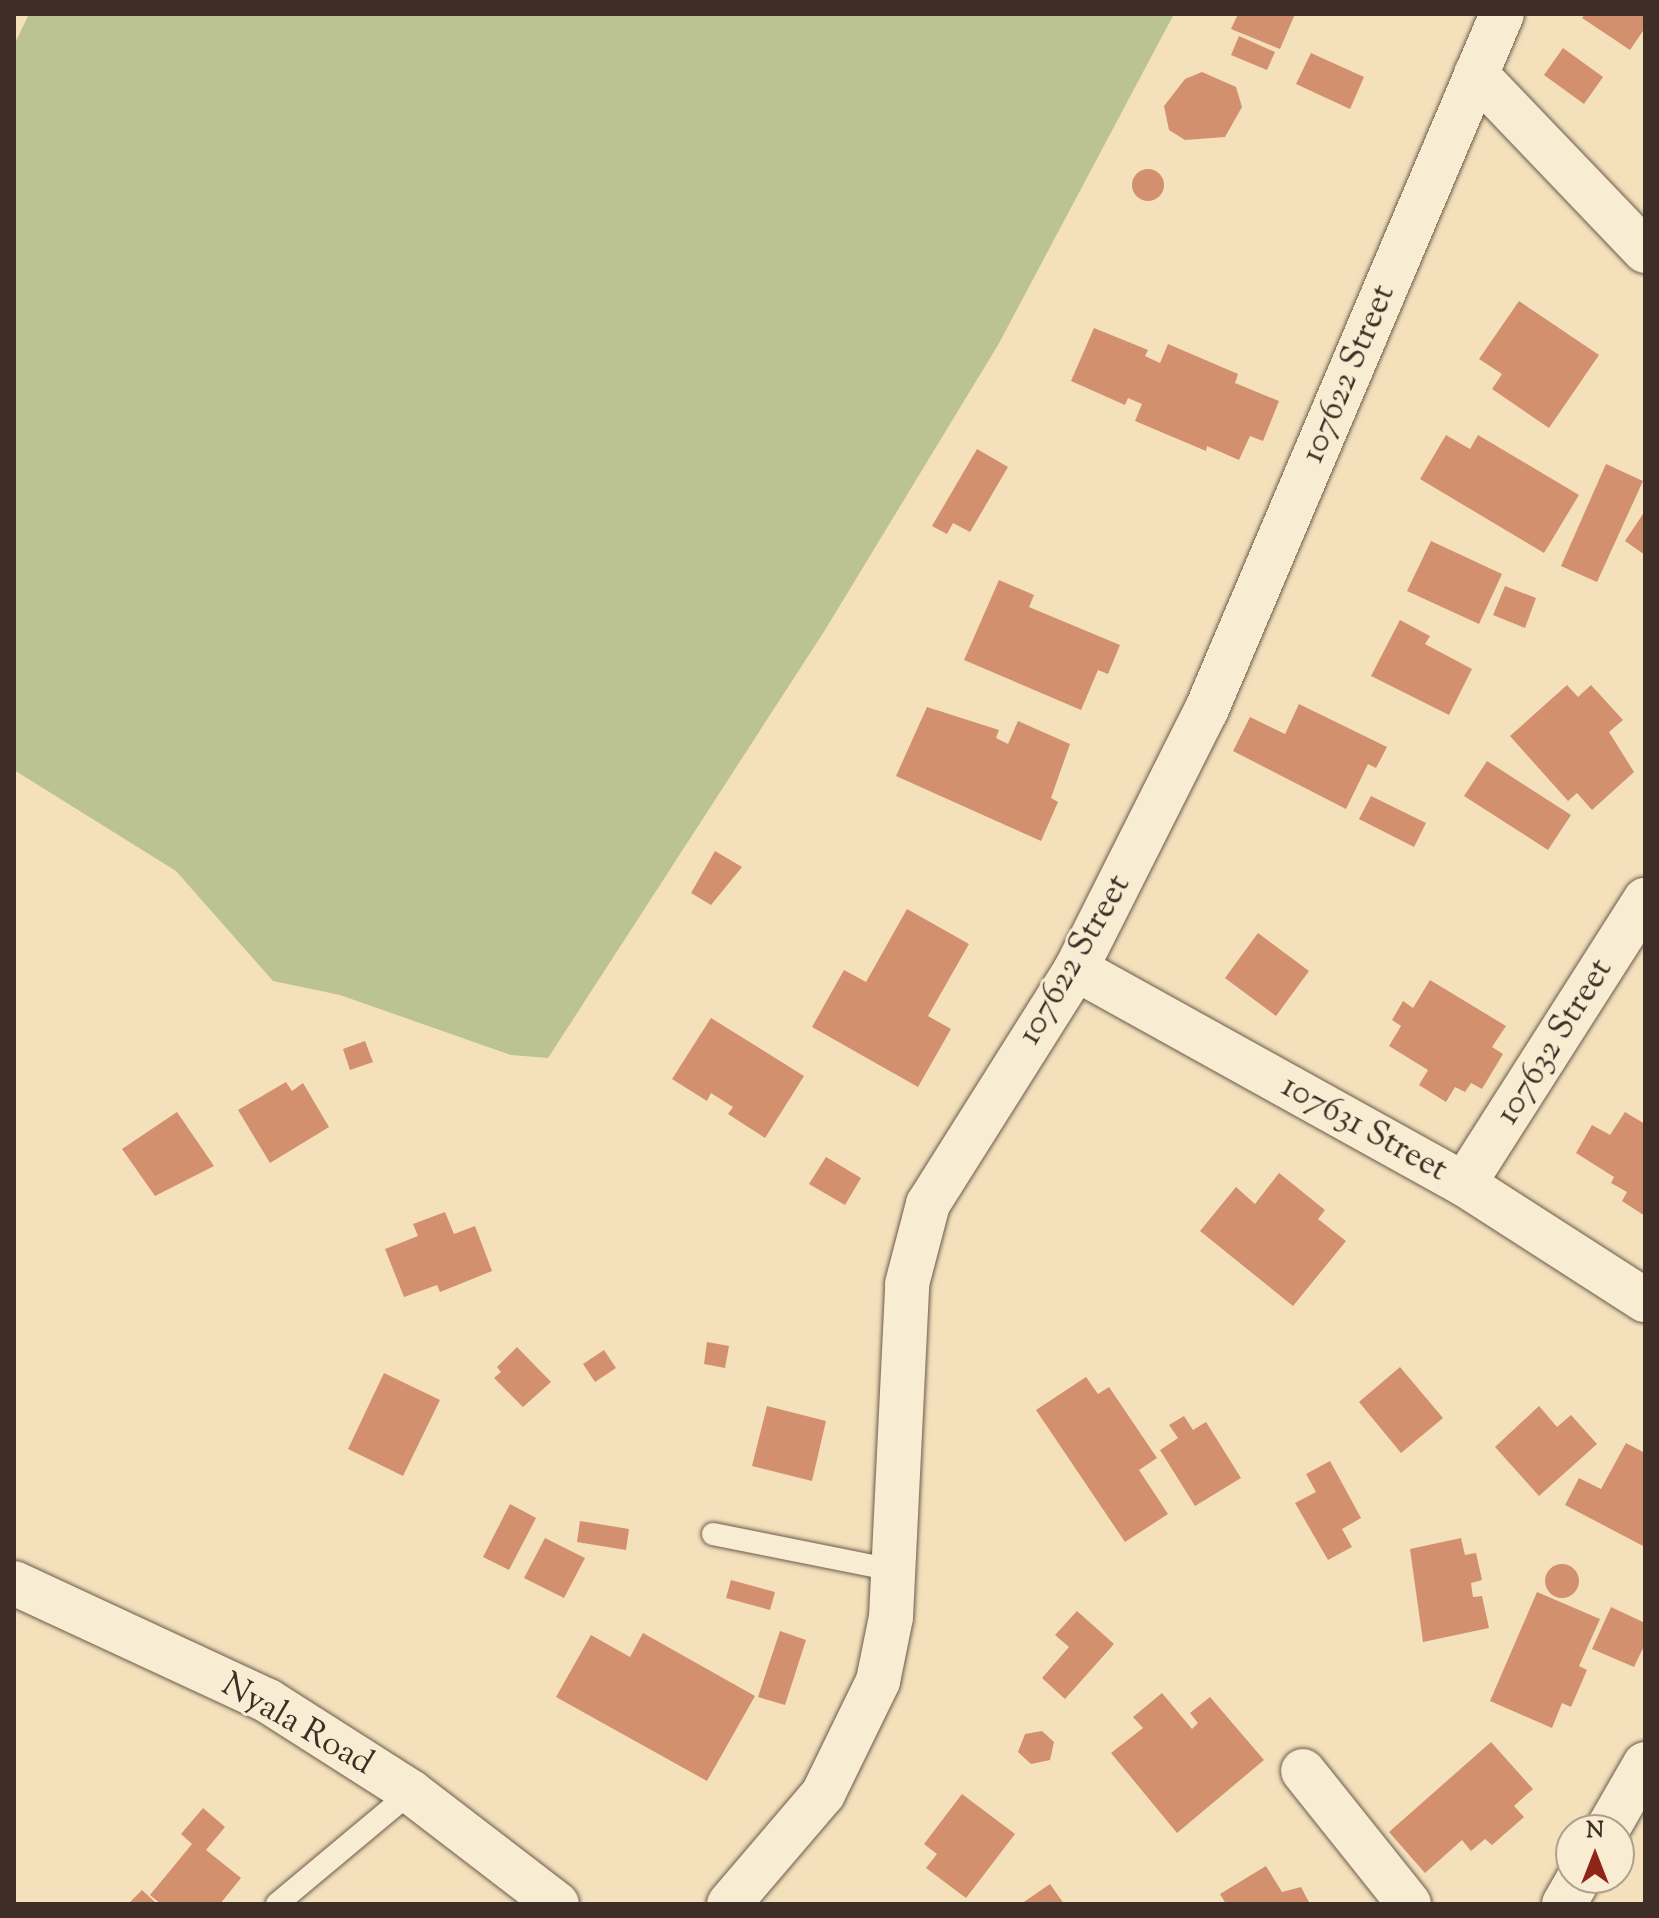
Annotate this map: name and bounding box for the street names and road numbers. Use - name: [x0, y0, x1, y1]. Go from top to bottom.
- street label: 107622 Street: [1293, 279, 1405, 469]
- street label: 107622 Street: [1010, 868, 1140, 1052]
- street label: 107632 Street: [1488, 952, 1622, 1132]
- street label: 107631 Street: [1274, 1067, 1454, 1191]
- street label: Nyala Road: [214, 1665, 380, 1785]

